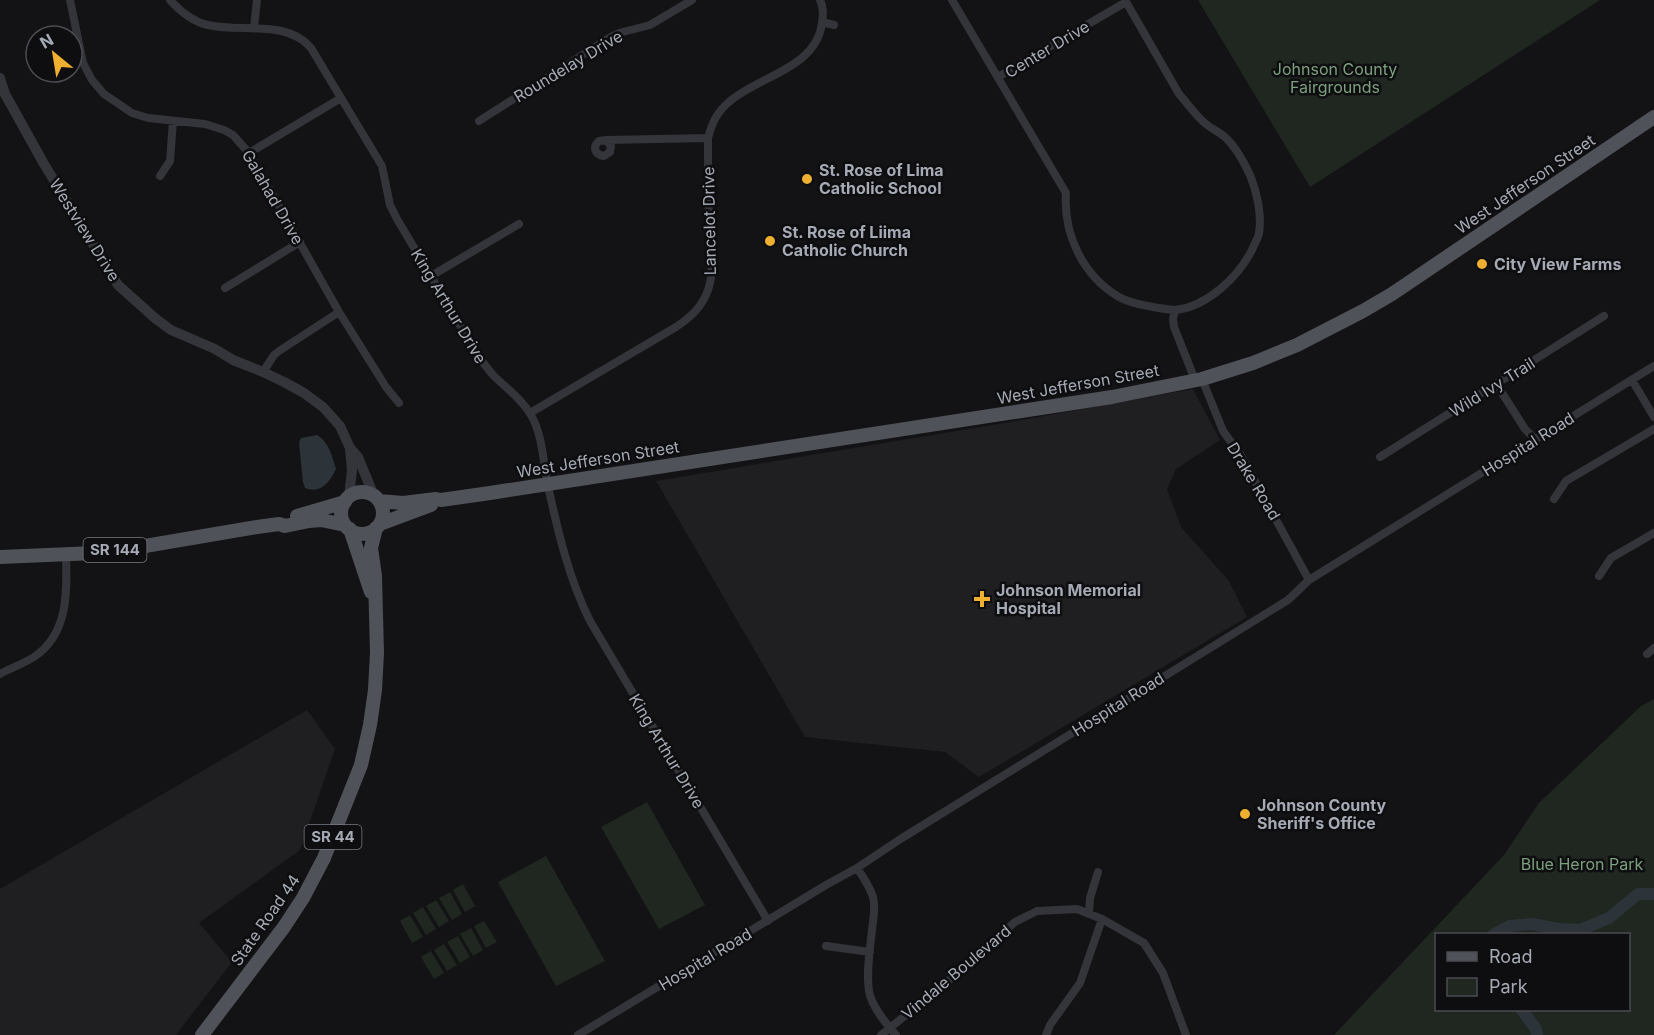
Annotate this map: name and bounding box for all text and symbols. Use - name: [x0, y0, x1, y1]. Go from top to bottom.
- street label: Center Drive: [1001, 16, 1093, 82]
- north arrow: [24, 24, 84, 84]
- street label: Roundelay Drive: [510, 26, 626, 106]
- text: N: [36, 29, 57, 53]
- park label: Johnson County Fairgrounds: [1273, 59, 1397, 97]
- street label: West Jefferson Street: [1451, 130, 1599, 238]
- street label: Galahad Drive: [238, 146, 308, 248]
- place label: St. Rose of Lima Catholic School: [819, 160, 944, 198]
- street label: Lancelot Drive: [698, 166, 720, 276]
- marker: St. Rose of Lima Catholic School: [800, 172, 814, 186]
- street label: Westview Drive: [45, 175, 125, 285]
- place label: St. Rose of Liima Catholic Church: [782, 222, 911, 260]
- marker: St. Rose of Liima Catholic Church: [763, 234, 777, 248]
- street label: King Arthur Drive: [407, 245, 491, 367]
- place label: City View Farms: [1494, 254, 1621, 274]
- marker: City View Farms: [1475, 257, 1489, 271]
- street label: Wild Ivy Trail: [1446, 353, 1538, 421]
- street label: West Jefferson Street: [995, 360, 1161, 408]
- street label: Hospital Road: [1478, 408, 1578, 480]
- street label: West Jefferson Street: [515, 436, 681, 482]
- street label: Drake Road: [1223, 438, 1285, 524]
- road number: SR 144: [84, 538, 146, 562]
- place label: Johnson Memorial Hospital: [996, 580, 1141, 618]
- marker: Johnson Memorial Hospital: [973, 590, 991, 608]
- street label: Hospital Road: [1068, 668, 1168, 740]
- street label: King Arthur Drive: [625, 690, 709, 812]
- place label: Johnson County Sheriff's Office: [1257, 795, 1386, 833]
- marker: Johnson County Sheriff's Office: [1238, 807, 1252, 821]
- road number: SR 44: [304, 825, 362, 849]
- park label: Blue Heron Park: [1521, 854, 1643, 874]
- street label: State Road 44: [226, 870, 304, 970]
- street label: Vindale Boulevard: [897, 920, 1015, 1024]
- street label: Hospital Road: [655, 923, 755, 995]
- legend: [1435, 933, 1630, 1011]
- text: Road: [1489, 946, 1532, 967]
- text: Park: [1489, 976, 1528, 997]

